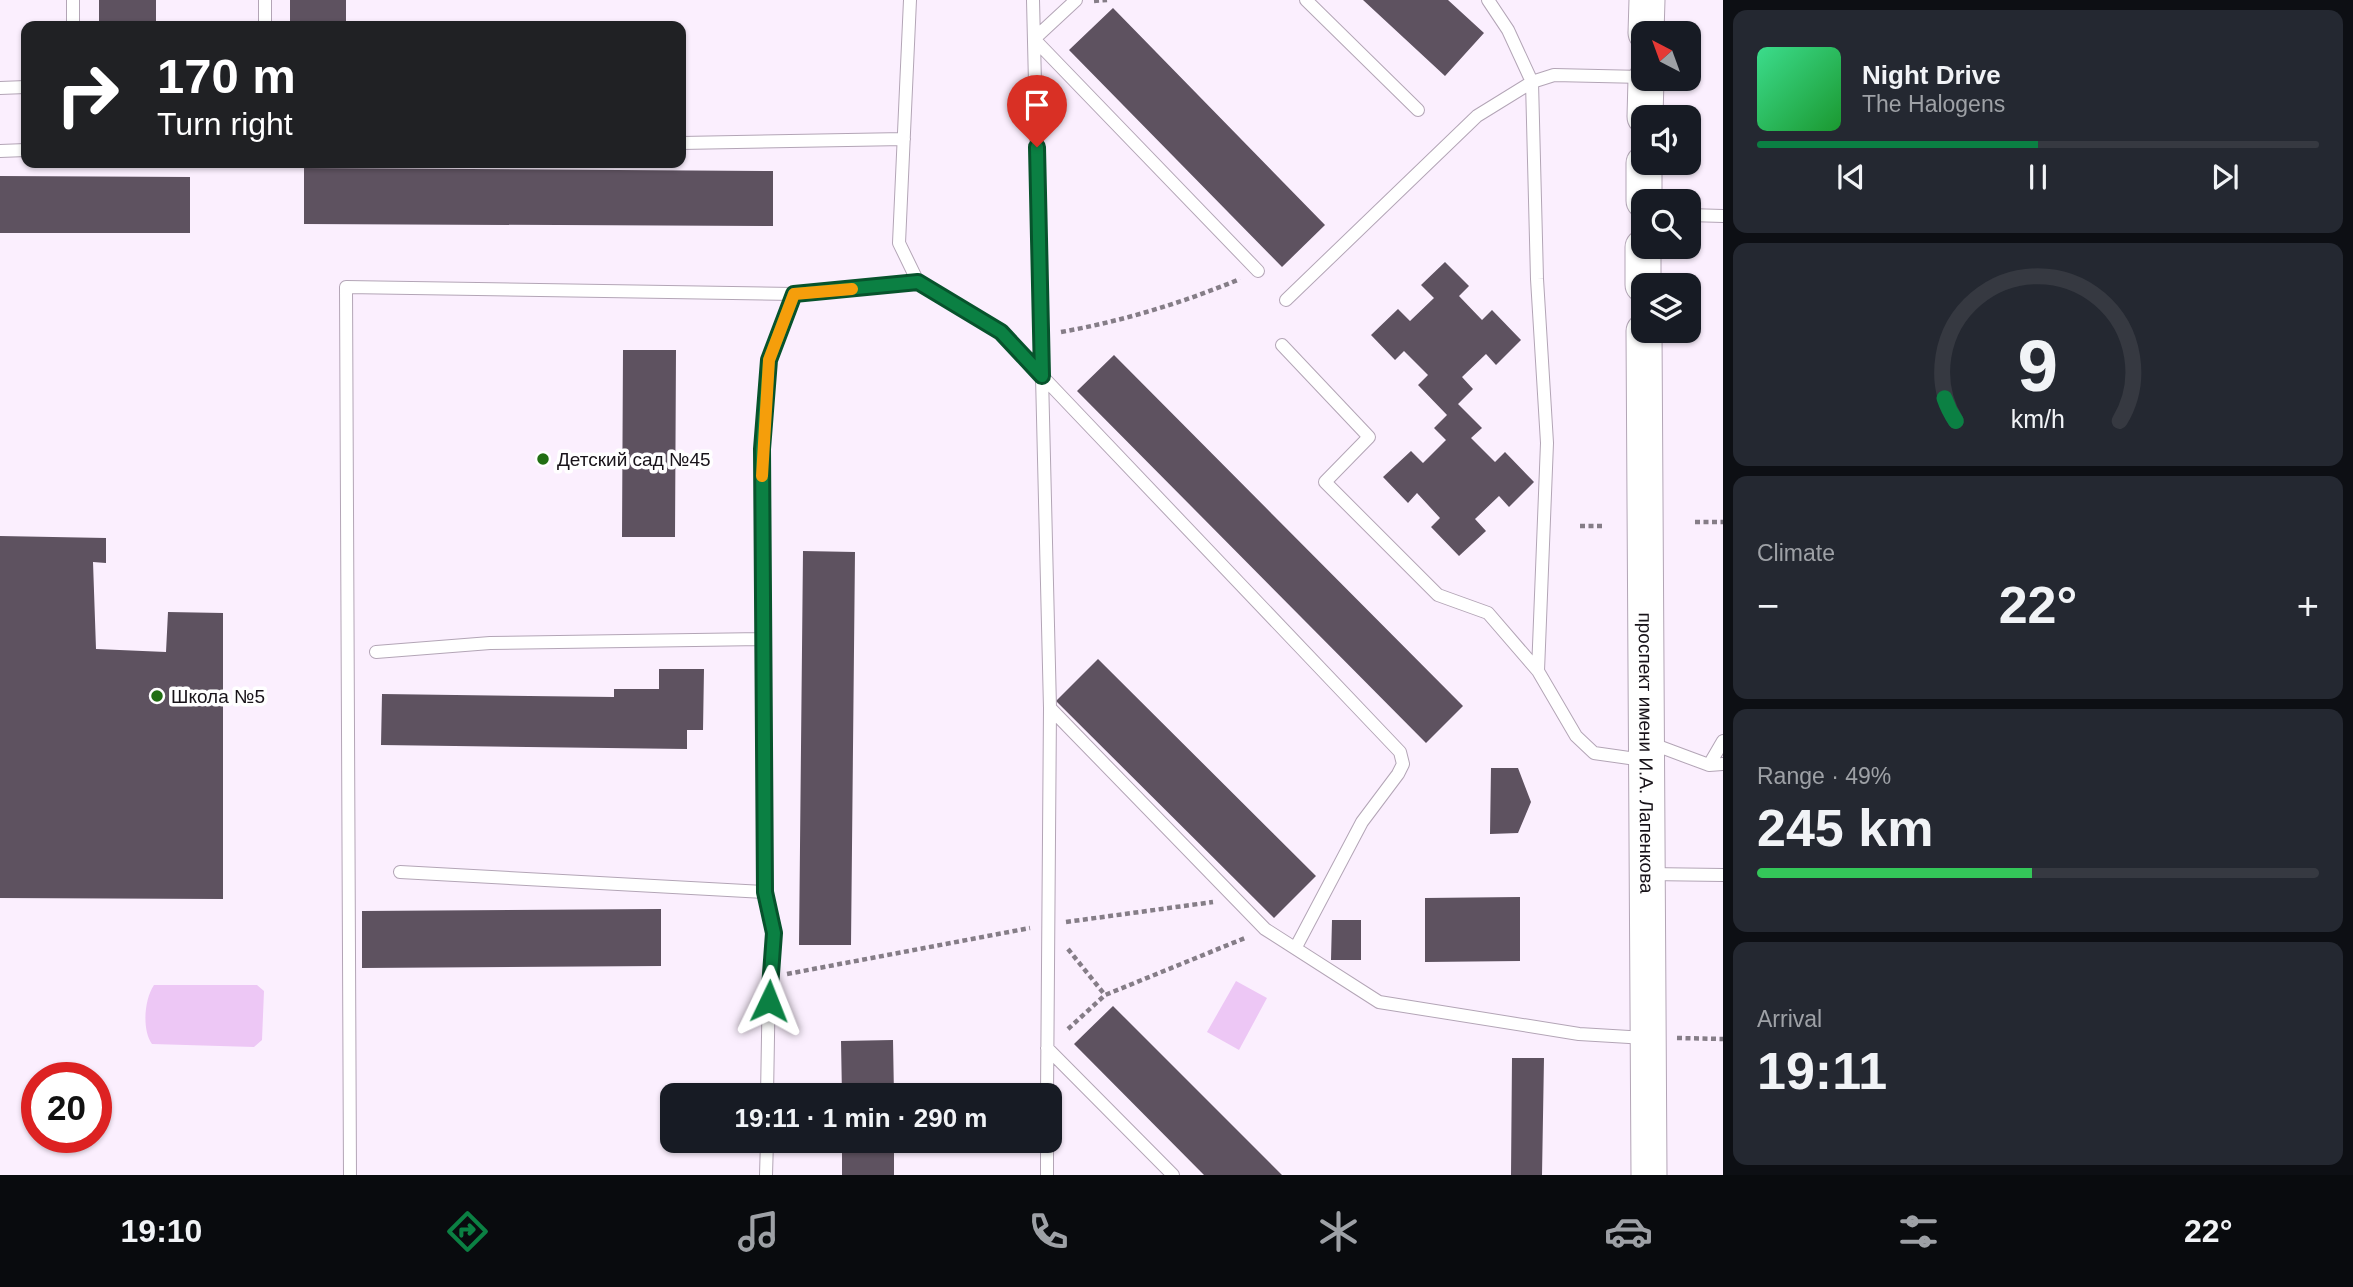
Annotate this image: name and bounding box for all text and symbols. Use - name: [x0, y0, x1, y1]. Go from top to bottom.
- north arrow: [1631, 21, 1701, 91]
- map controls: [1631, 21, 1701, 343]
- icon: right: [42, 49, 133, 140]
- text: 170 m: [157, 49, 296, 103]
- text: Night Drive: [1862, 60, 2001, 90]
- pin: [1007, 75, 1067, 147]
- icon: arrive: [1018, 86, 1056, 124]
- text: The Halogens: [1862, 91, 2005, 117]
- button: sound: [1631, 105, 1701, 175]
- text: Turn right: [157, 106, 293, 142]
- icon: previous: [1832, 158, 1870, 196]
- icon: pause: [2019, 158, 2057, 196]
- icon: next: [2206, 158, 2244, 196]
- button: search: [1631, 189, 1701, 259]
- button: layers: [1631, 273, 1701, 343]
- text: 9: [2018, 325, 2058, 406]
- text: km/h: [2011, 404, 2065, 432]
- place label: Детский сад №45: [557, 449, 711, 470]
- marker: Детский сад №45: [535, 451, 551, 467]
- text: Climate: [1757, 540, 1835, 566]
- text: 22°: [1999, 576, 2077, 634]
- text: −: [1757, 585, 1779, 627]
- text: +: [2297, 585, 2319, 627]
- street label: проспект имени И.А. Лапенкова: [1635, 612, 1657, 894]
- place label: Школа №5: [171, 686, 265, 707]
- marker: Школа №5: [149, 688, 165, 704]
- text: Range · 49%: [1757, 763, 1891, 789]
- text: 245 km: [1757, 799, 1933, 857]
- position arrow: [732, 964, 806, 1038]
- text: Arrival: [1757, 1006, 1822, 1032]
- text: 19:11: [1757, 1042, 1887, 1100]
- speed limit sign: 20: [21, 1062, 112, 1153]
- text: 19:11 · 1 min · 290 m: [735, 1103, 987, 1133]
- icon: directions: [443, 1207, 492, 1256]
- icon: music: [734, 1207, 783, 1256]
- icon: phone: [1024, 1207, 1073, 1256]
- icon: climate: [1314, 1207, 1363, 1256]
- icon: car: [1604, 1207, 1653, 1256]
- icon: filters: [1894, 1207, 1943, 1256]
- text: 19:10: [121, 1213, 202, 1249]
- text: 22°: [2184, 1213, 2232, 1249]

